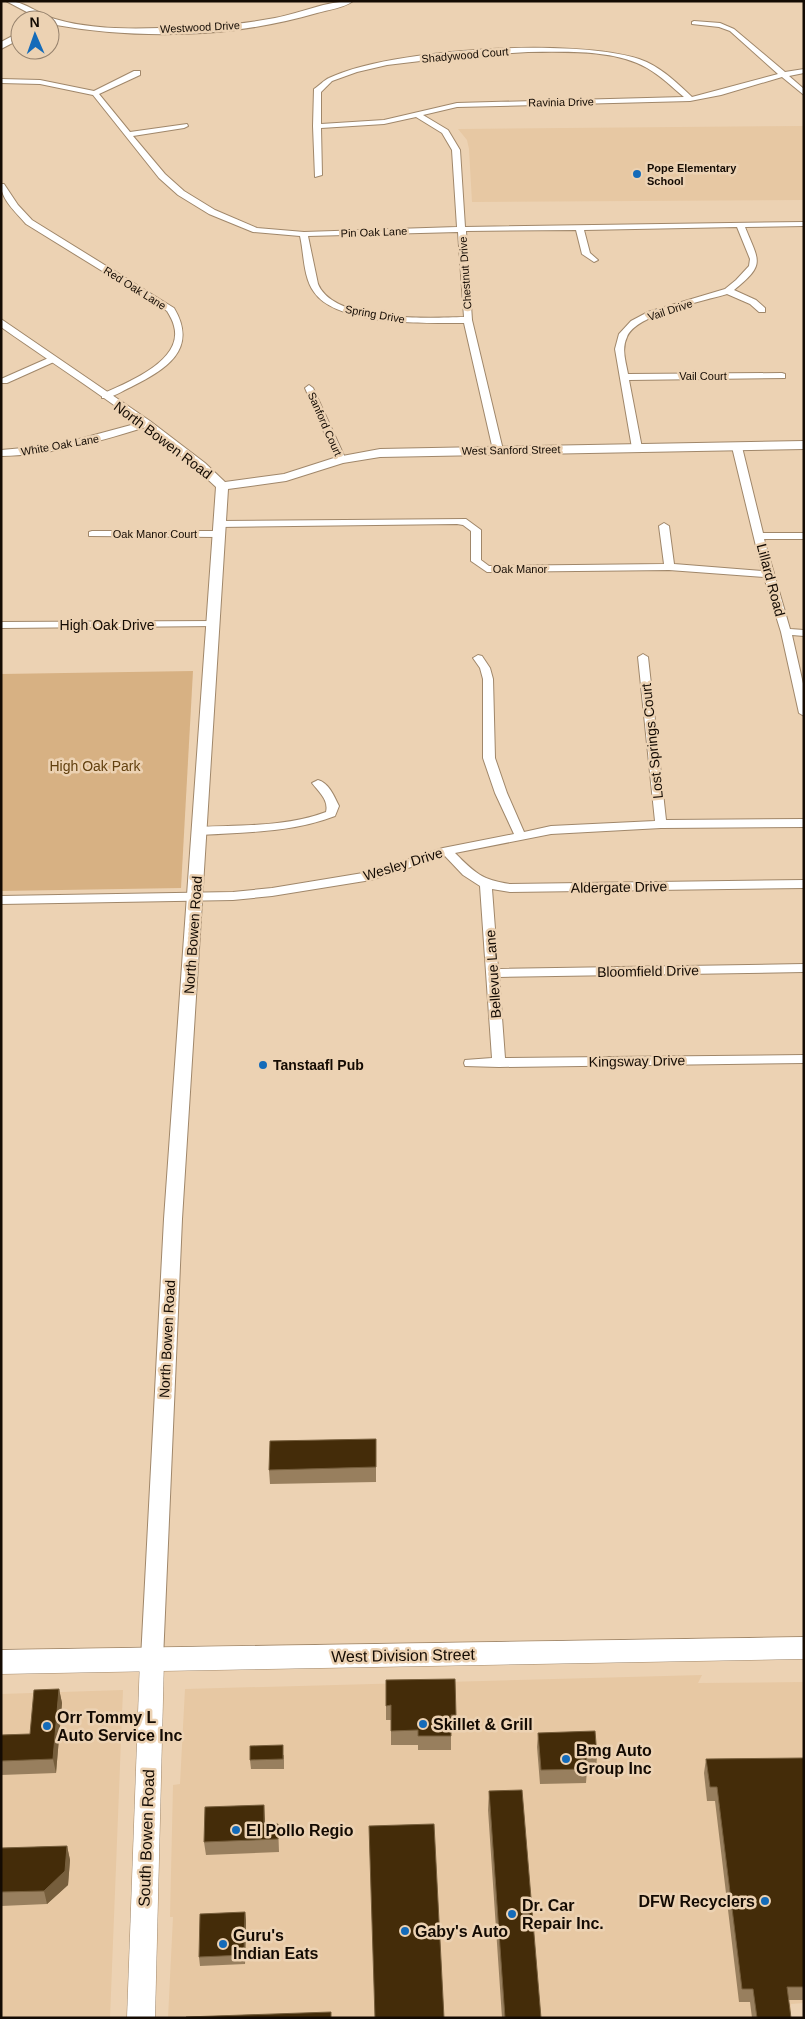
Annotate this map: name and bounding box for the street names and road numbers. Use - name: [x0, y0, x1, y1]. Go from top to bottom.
- street label: Westwood Drive: [160, 19, 240, 35]
- street label: Shadywood Court: [421, 45, 509, 65]
- street label: Ravinia Drive: [528, 95, 594, 109]
- street label: Pin Oak Lane: [340, 225, 408, 239]
- street label: Chestnut Drive: [456, 236, 474, 310]
- street label: Red Oak Lane: [102, 264, 168, 312]
- street label: Vail Drive: [646, 297, 694, 323]
- street label: Spring Drive: [344, 303, 406, 325]
- street label: Vail Court: [679, 370, 727, 382]
- street label: Sanford Court: [306, 390, 344, 458]
- street label: North Bowen Road: [111, 398, 215, 482]
- street label: White Oak Lane: [20, 432, 100, 458]
- street label: West Sanford Street: [461, 443, 561, 457]
- street label: Oak Manor Court: [113, 528, 197, 540]
- street label: Lillard Road: [754, 542, 788, 618]
- street label: Oak Manor: [493, 563, 548, 575]
- street label: High Oak Drive: [60, 617, 155, 633]
- street label: Lost Springs Court: [638, 682, 666, 799]
- street label: Wesley Drive: [361, 844, 445, 884]
- street label: North Bowen Road: [181, 875, 205, 995]
- street label: Aldergate Drive: [571, 878, 668, 896]
- street label: Bellevue Lane: [482, 929, 504, 1019]
- street label: Bloomfield Drive: [597, 962, 699, 980]
- street label: Kingsway Drive: [589, 1052, 686, 1070]
- street label: North Bowen Road: [156, 1280, 178, 1398]
- street label: West Division Street: [331, 1646, 476, 1665]
- street label: South Bowen Road: [136, 1769, 157, 1907]

